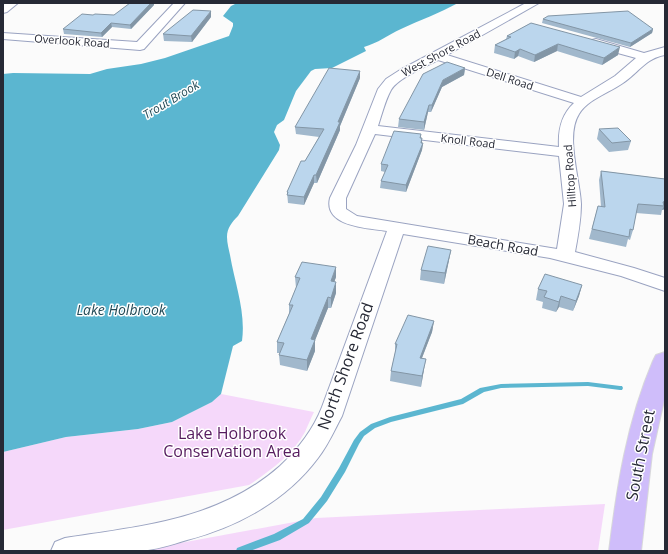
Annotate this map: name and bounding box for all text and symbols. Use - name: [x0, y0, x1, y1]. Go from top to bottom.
- street label: West Shore Road: [399, 25, 483, 80]
- street label: Overlook Road: [34, 30, 110, 51]
- street label: Dell Road: [485, 64, 536, 93]
- water label: Trout Brook: [139, 76, 203, 123]
- street label: Knoll Road: [440, 130, 496, 151]
- street label: Hilltop Road: [560, 144, 579, 208]
- street label: Beach Road: [466, 230, 540, 260]
- street label: North Shore Road: [312, 299, 378, 433]
- water label: Lake Holbrook: [76, 300, 167, 319]
- street label: South Street: [620, 407, 660, 503]
- park label: Lake Holbrook Conservation Area: [163, 422, 301, 462]

